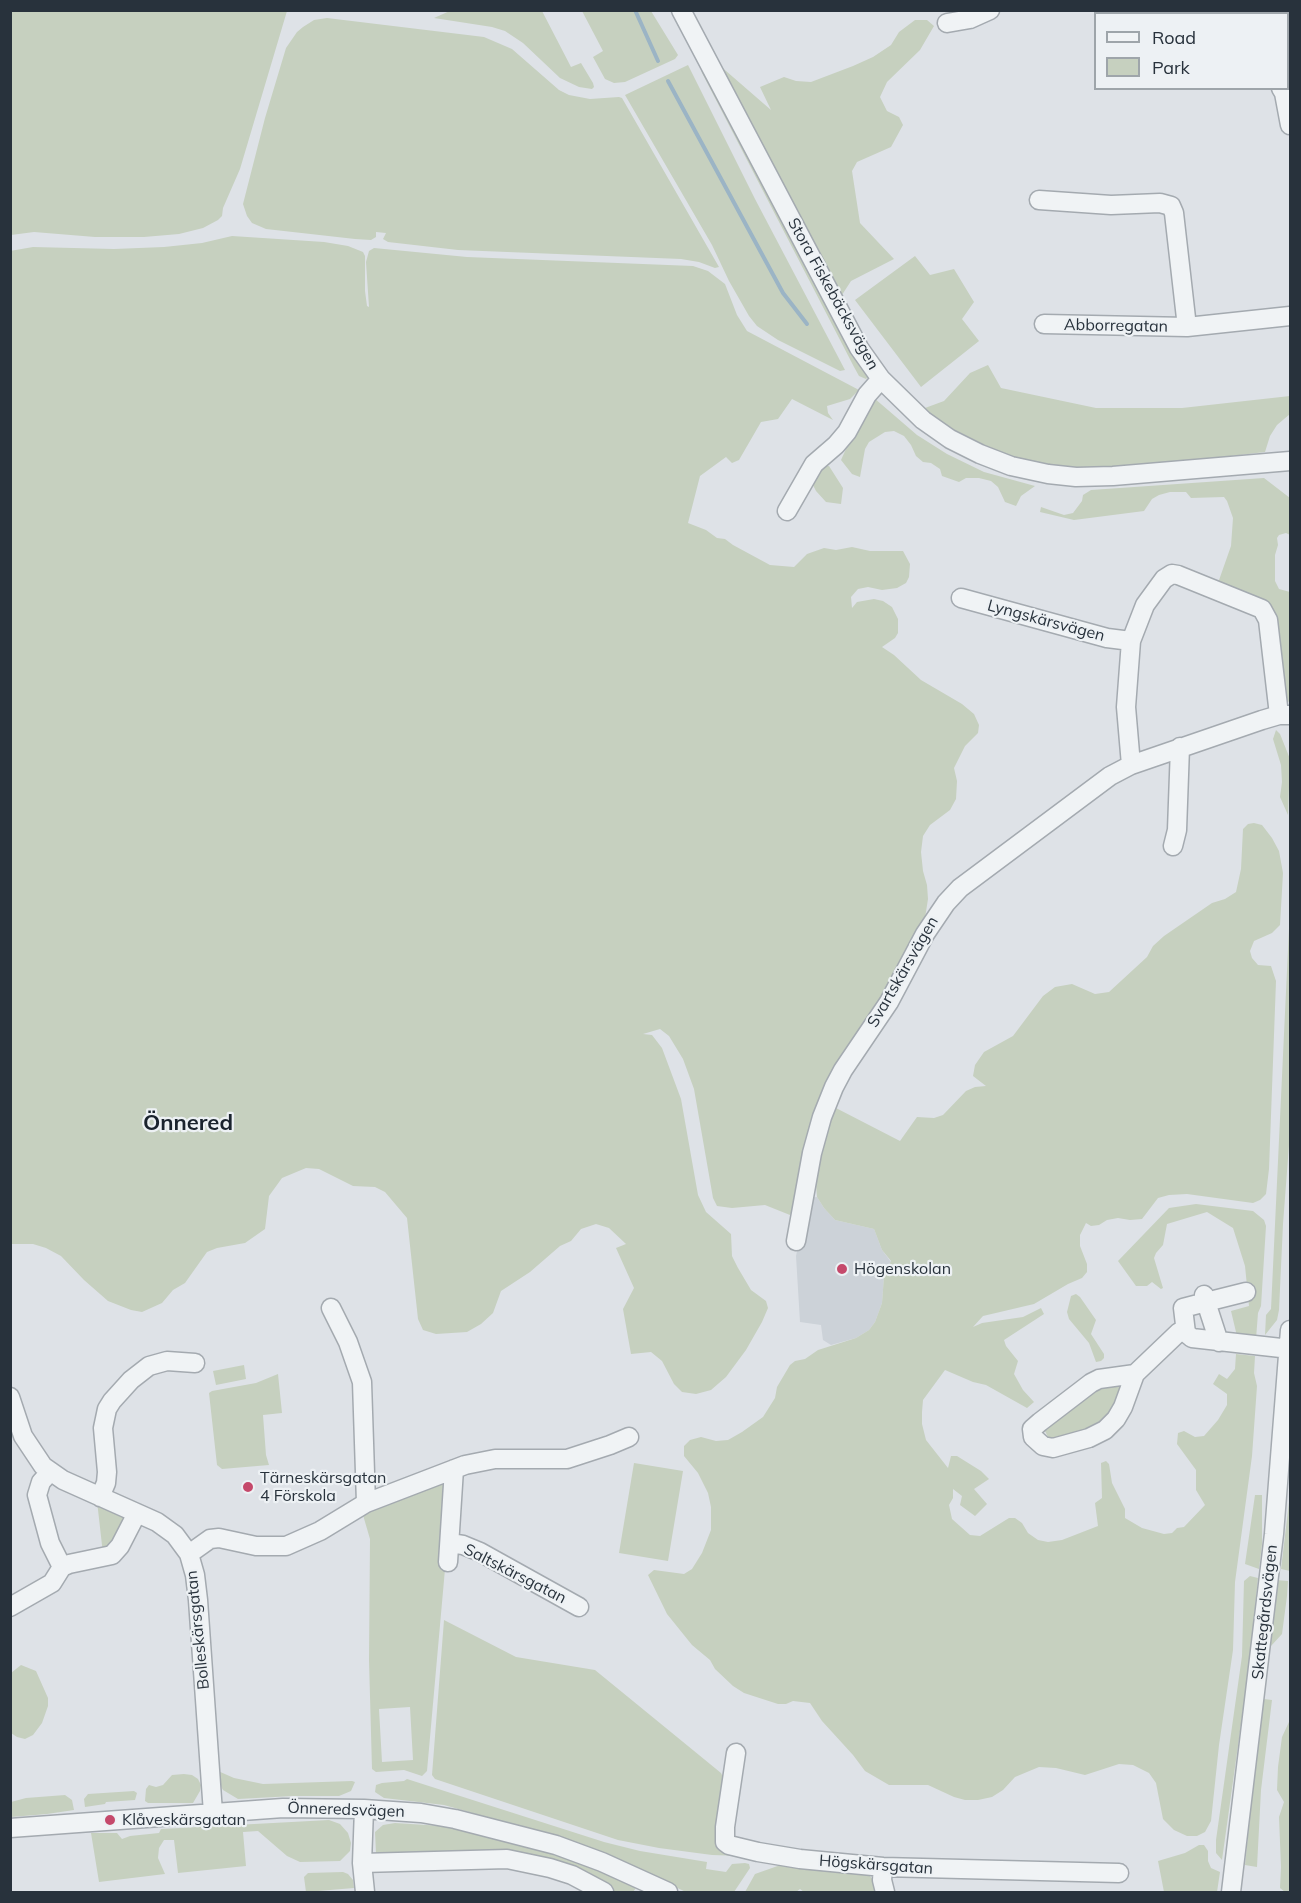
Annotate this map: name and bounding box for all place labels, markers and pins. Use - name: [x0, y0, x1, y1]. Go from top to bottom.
- place label: Högenskolan: [854, 1259, 951, 1279]
- marker: Högenskolan: [835, 1262, 849, 1276]
- place label: Tärneskärsgatan 4 Förskola: [260, 1468, 386, 1506]
- marker: Tärneskärsgatan 4 Förskola: [241, 1480, 255, 1494]
- place label: Klåveskärsgatan: [122, 1810, 246, 1830]
- marker: Klåveskärsgatan: [103, 1813, 117, 1827]

